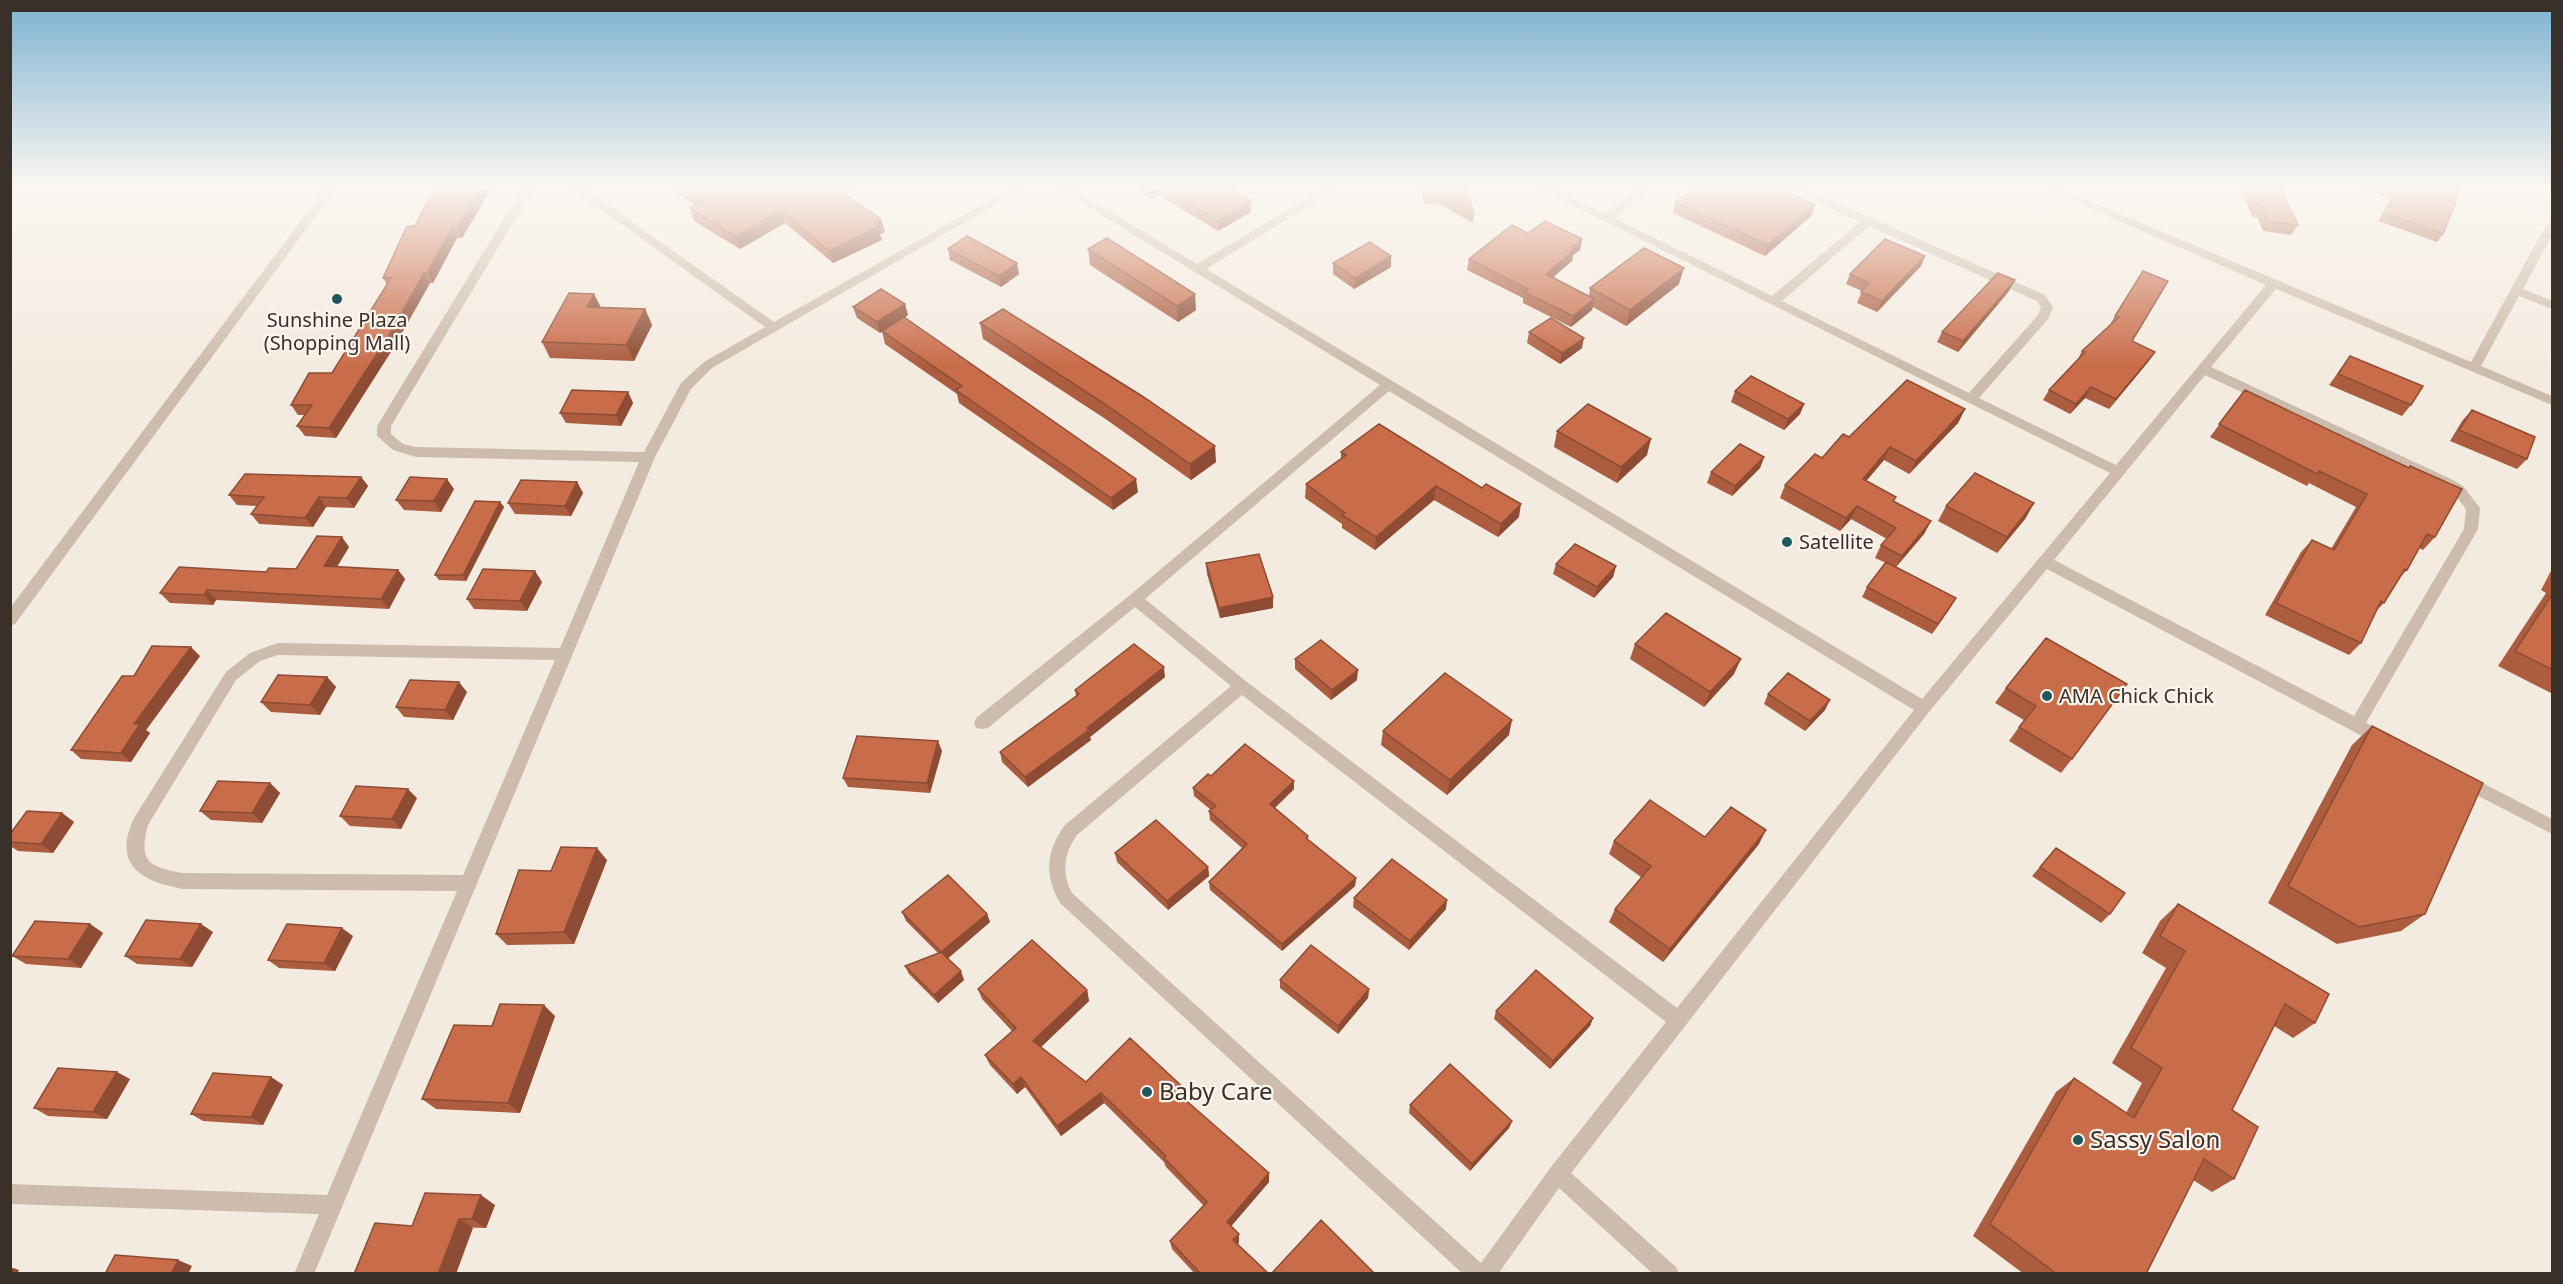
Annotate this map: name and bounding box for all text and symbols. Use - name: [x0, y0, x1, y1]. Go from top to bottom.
- marker: Sunshine Plaza (Shopping Mall): [330, 292, 344, 306]
- place label: Sunshine Plaza (Shopping Mall): [264, 306, 410, 356]
- place label: Satellite: [1799, 528, 1874, 555]
- marker: Satellite: [1780, 535, 1794, 549]
- place label: AMA Chick Chick: [2059, 682, 2214, 709]
- marker: AMA Chick Chick: [2040, 689, 2054, 703]
- place label: Baby Care: [1159, 1074, 1272, 1107]
- marker: Baby Care: [1140, 1085, 1154, 1099]
- place label: Sassy Salon: [2090, 1122, 2220, 1155]
- marker: Sassy Salon: [2071, 1133, 2085, 1147]

